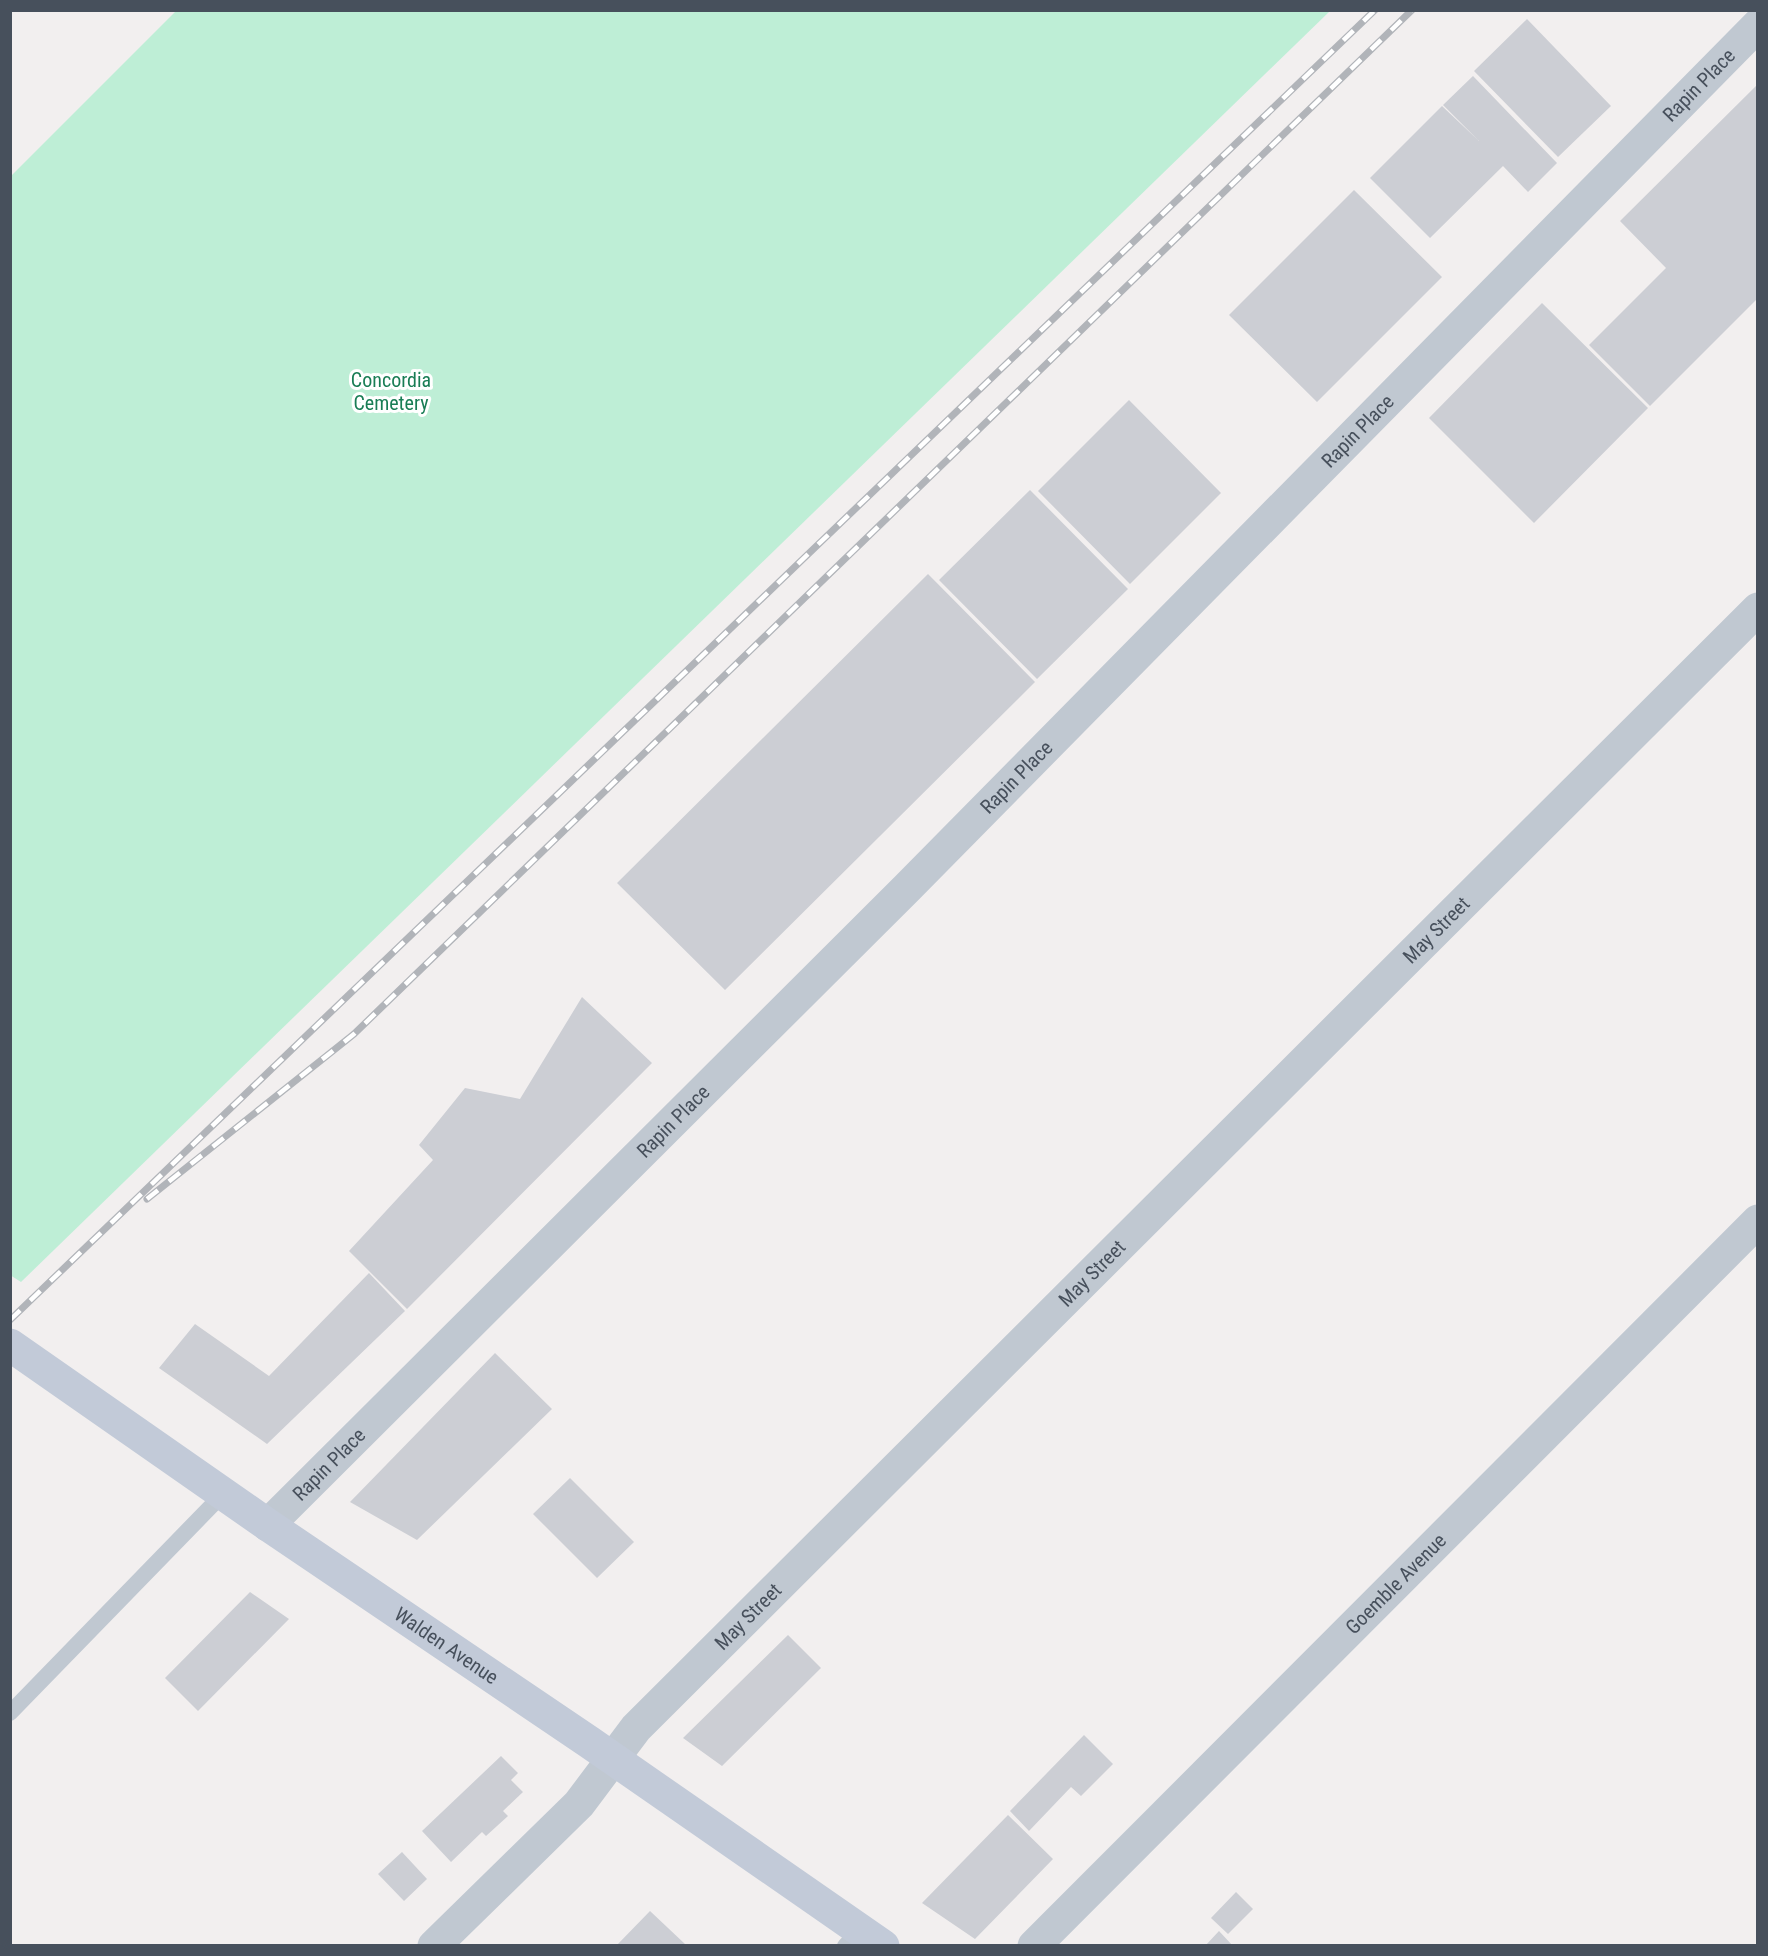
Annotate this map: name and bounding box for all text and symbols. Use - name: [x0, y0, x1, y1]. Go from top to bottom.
- street label: Rapin Place: [1658, 44, 1740, 127]
- park label: Concordia Cemetery: [351, 368, 431, 415]
- street label: Rapin Place: [1316, 390, 1399, 473]
- street label: Rapin Place: [975, 736, 1057, 819]
- street label: May Street: [1398, 892, 1475, 968]
- street label: Rapin Place: [632, 1080, 714, 1162]
- street label: May Street: [1054, 1235, 1130, 1311]
- street label: Rapin Place: [288, 1423, 370, 1506]
- street label: Goemble Avenue: [1341, 1528, 1451, 1639]
- street label: May Street: [710, 1578, 786, 1655]
- street label: Walden Avenue: [390, 1602, 503, 1689]

